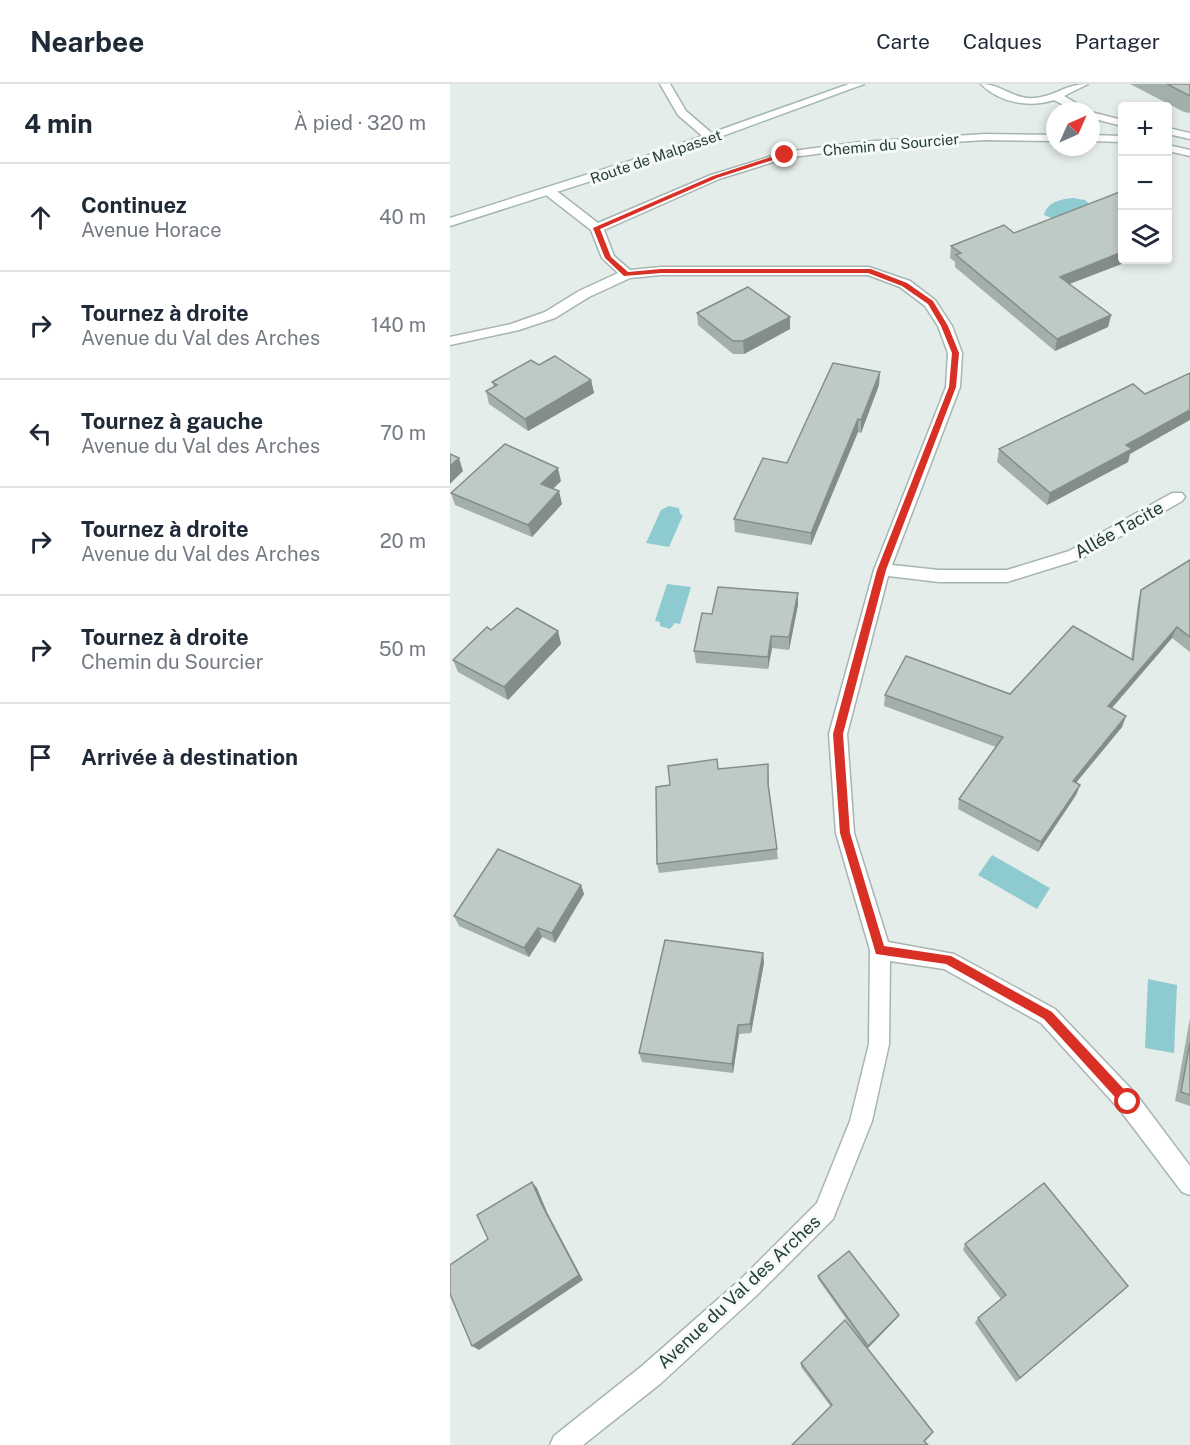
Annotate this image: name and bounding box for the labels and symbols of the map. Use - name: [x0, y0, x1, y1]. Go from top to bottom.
- north arrow: [1046, 102, 1100, 156]
- street label: Route de Malpasset: [588, 126, 724, 187]
- street label: Chemin du Sourcier: [822, 130, 960, 159]
- route end: [771, 141, 797, 167]
- street label: Allée Tacite: [1071, 497, 1167, 563]
- route start: [1114, 1088, 1140, 1114]
- street label: Avenue du Val des Arches: [653, 1211, 824, 1373]

